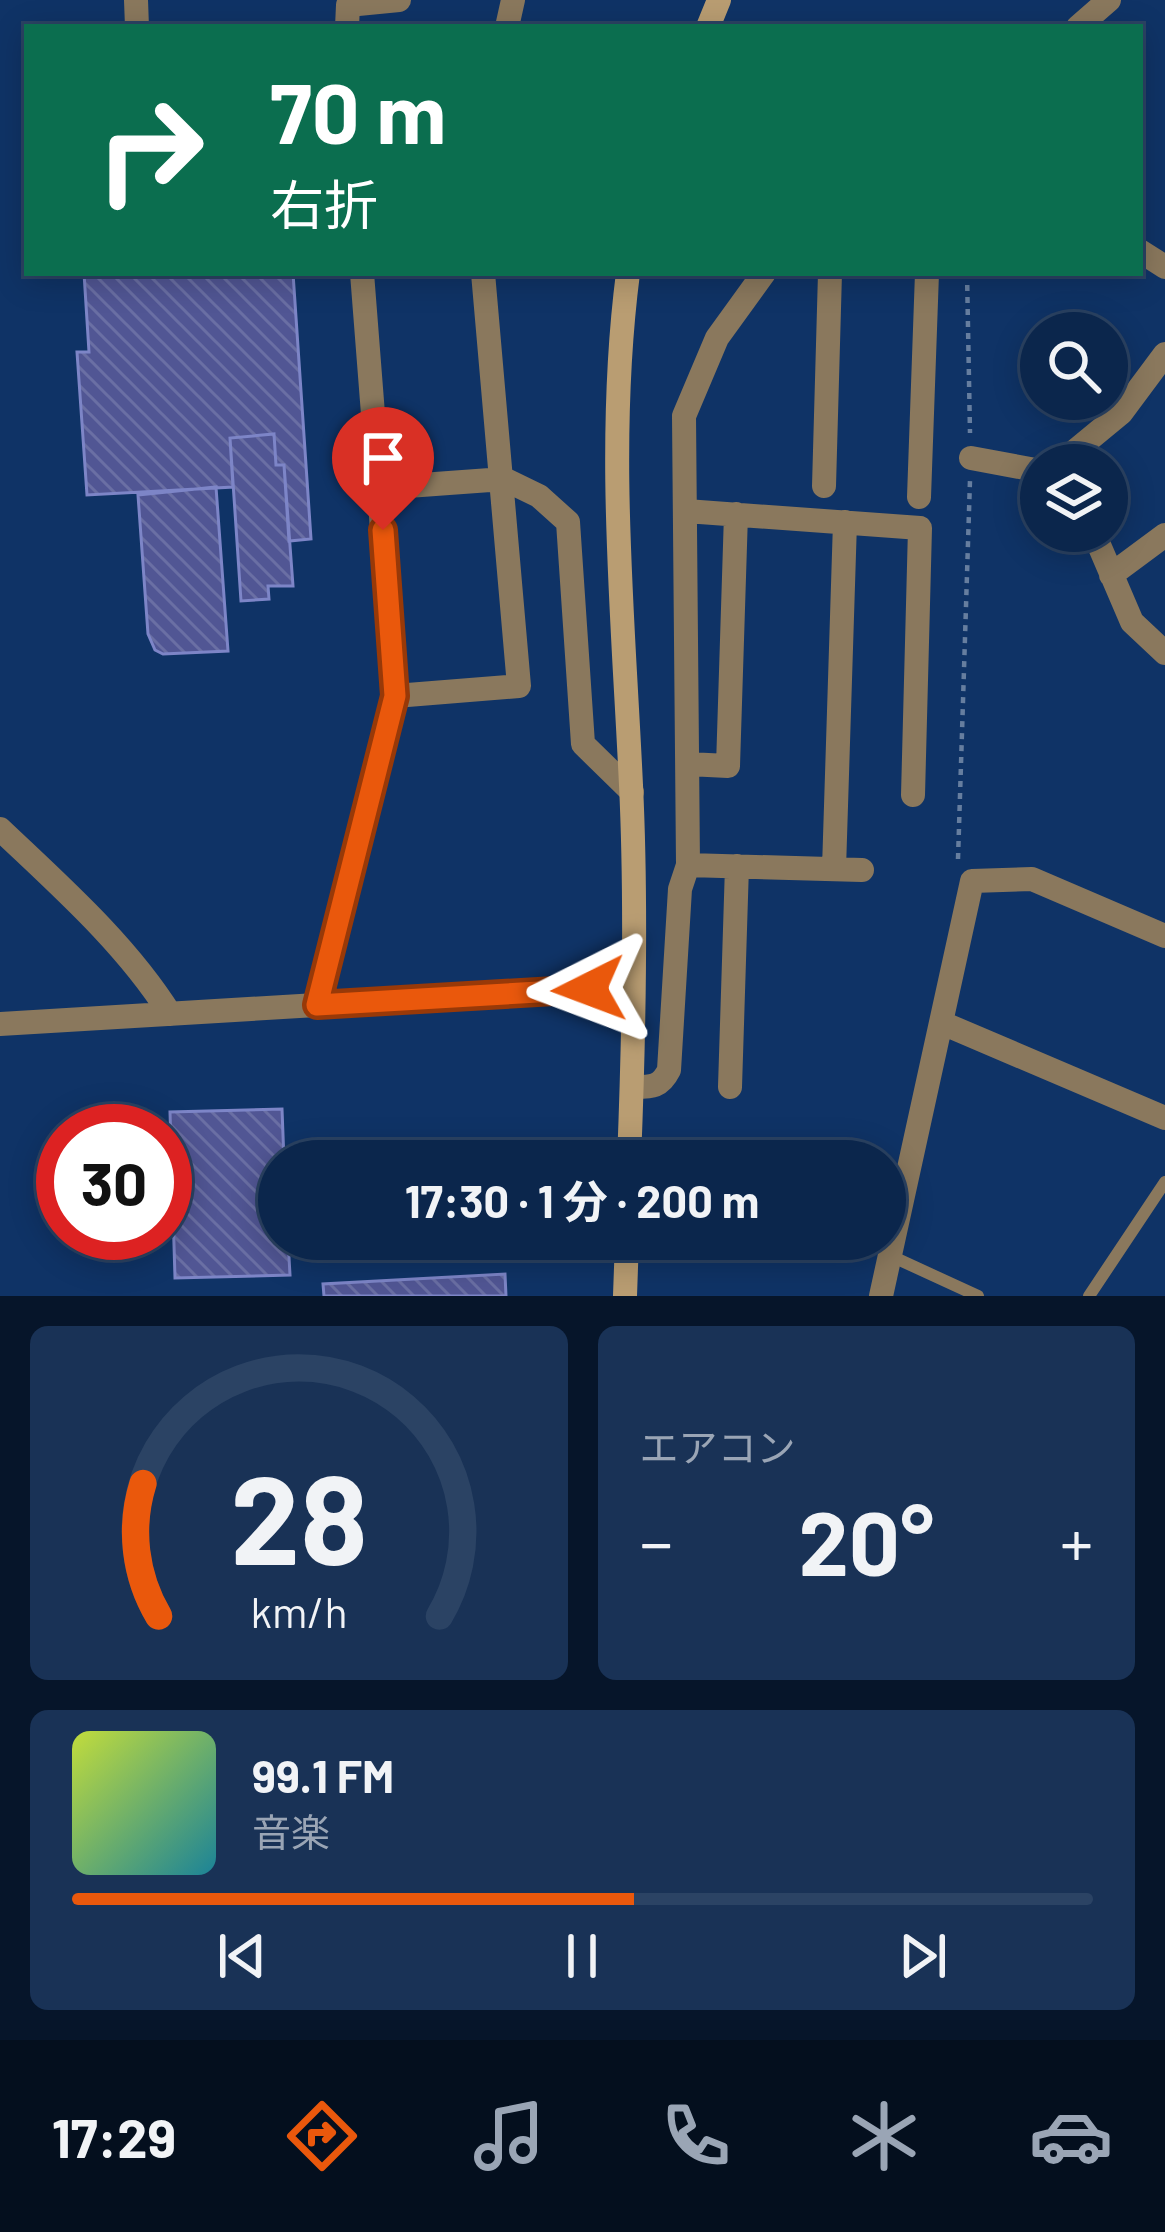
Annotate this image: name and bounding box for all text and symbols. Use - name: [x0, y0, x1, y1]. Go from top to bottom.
- text: 70 m: [270, 60, 446, 161]
- icon: right: [72, 72, 228, 228]
- text: 右折: [270, 171, 378, 236]
- map controls: [1020, 312, 1128, 552]
- button: search: [1020, 312, 1128, 420]
- pin: [332, 407, 434, 530]
- icon: arrive: [350, 425, 416, 491]
- button: layers: [1020, 444, 1128, 552]
- position arrow: [526, 926, 652, 1052]
- speed limit sign: 30: [36, 1104, 192, 1260]
- text: 17:30 · 1 分 · 200 m: [405, 1173, 759, 1227]
- text: エアコン: [640, 1423, 796, 1470]
- text: 28: [230, 1440, 367, 1590]
- text: 20°: [798, 1486, 934, 1594]
- text: −: [640, 1501, 673, 1580]
- text: +: [1060, 1501, 1093, 1580]
- text: km/h: [250, 1585, 347, 1637]
- text: 99.1 FM: [252, 1748, 394, 1802]
- text: 音楽: [252, 1808, 330, 1855]
- icon: previous: [209, 1923, 275, 1989]
- icon: pause: [549, 1923, 615, 1989]
- icon: next: [890, 1923, 956, 1989]
- icon: directions: [280, 2094, 364, 2178]
- icon: music: [467, 2094, 551, 2178]
- icon: phone: [654, 2094, 738, 2178]
- icon: climate: [842, 2094, 926, 2178]
- icon: car: [1029, 2094, 1113, 2178]
- text: 17:29: [52, 2104, 176, 2169]

